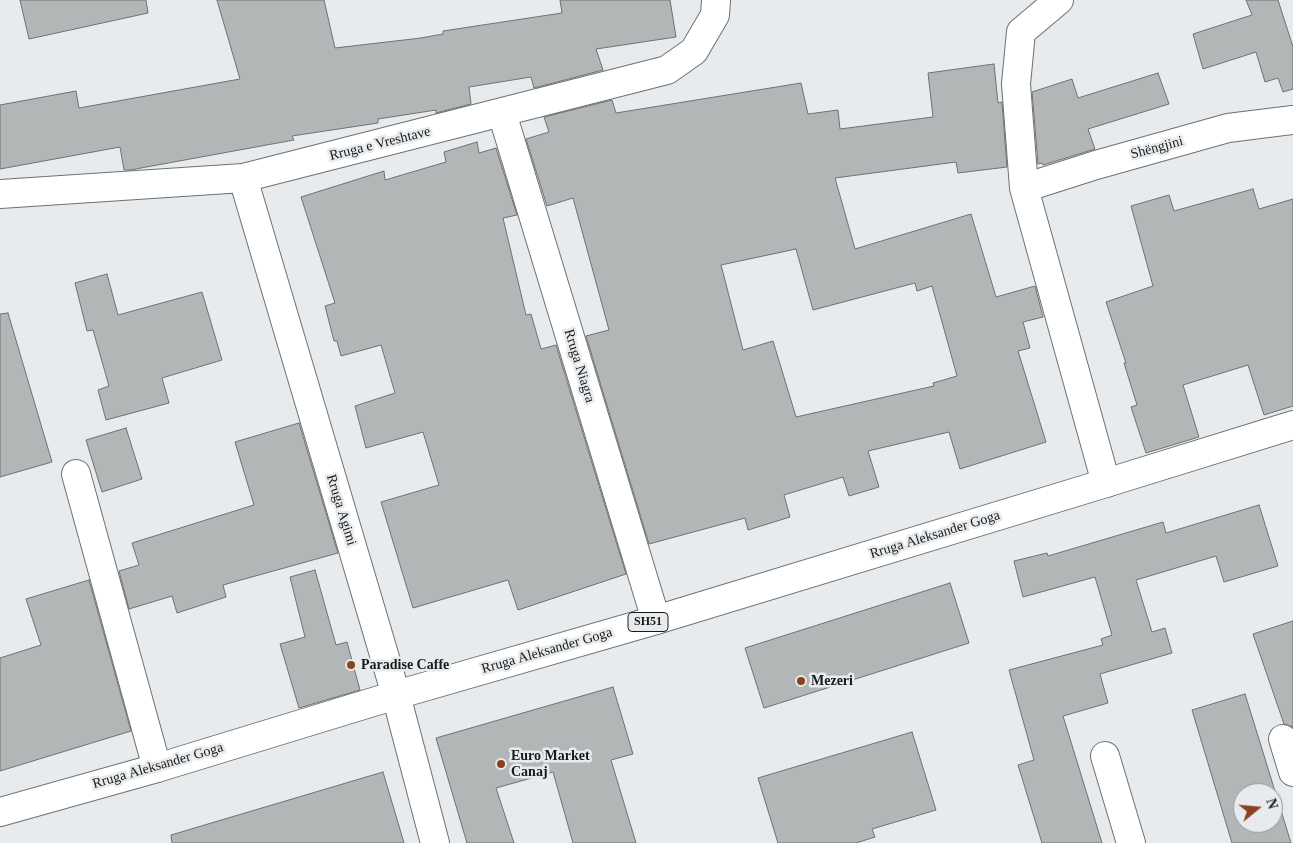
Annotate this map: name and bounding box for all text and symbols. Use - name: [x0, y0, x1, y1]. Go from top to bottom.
- street label: Rruga e Vreshtave: [328, 123, 432, 165]
- street label: Shëngjini: [1129, 133, 1185, 163]
- street label: Rruga Niagra: [560, 327, 598, 405]
- street label: Rruga Agimi: [322, 472, 360, 548]
- street label: Rruga Aleksander Goga: [868, 507, 1002, 563]
- road number: SH51: [628, 612, 668, 632]
- street label: Rruga Aleksander Goga: [480, 624, 614, 678]
- place label: Paradise Caffe: [361, 657, 449, 673]
- marker: Paradise Caffe: [345, 659, 357, 671]
- place label: Mezeri: [811, 673, 853, 689]
- marker: Mezeri: [795, 675, 807, 687]
- street label: Rruga Aleksander Goga: [91, 739, 225, 793]
- place label: Euro Market Canaj: [511, 748, 590, 780]
- marker: Euro Market Canaj: [495, 758, 507, 770]
- north arrow: [1233, 783, 1283, 833]
- text: N: [1263, 797, 1281, 811]

